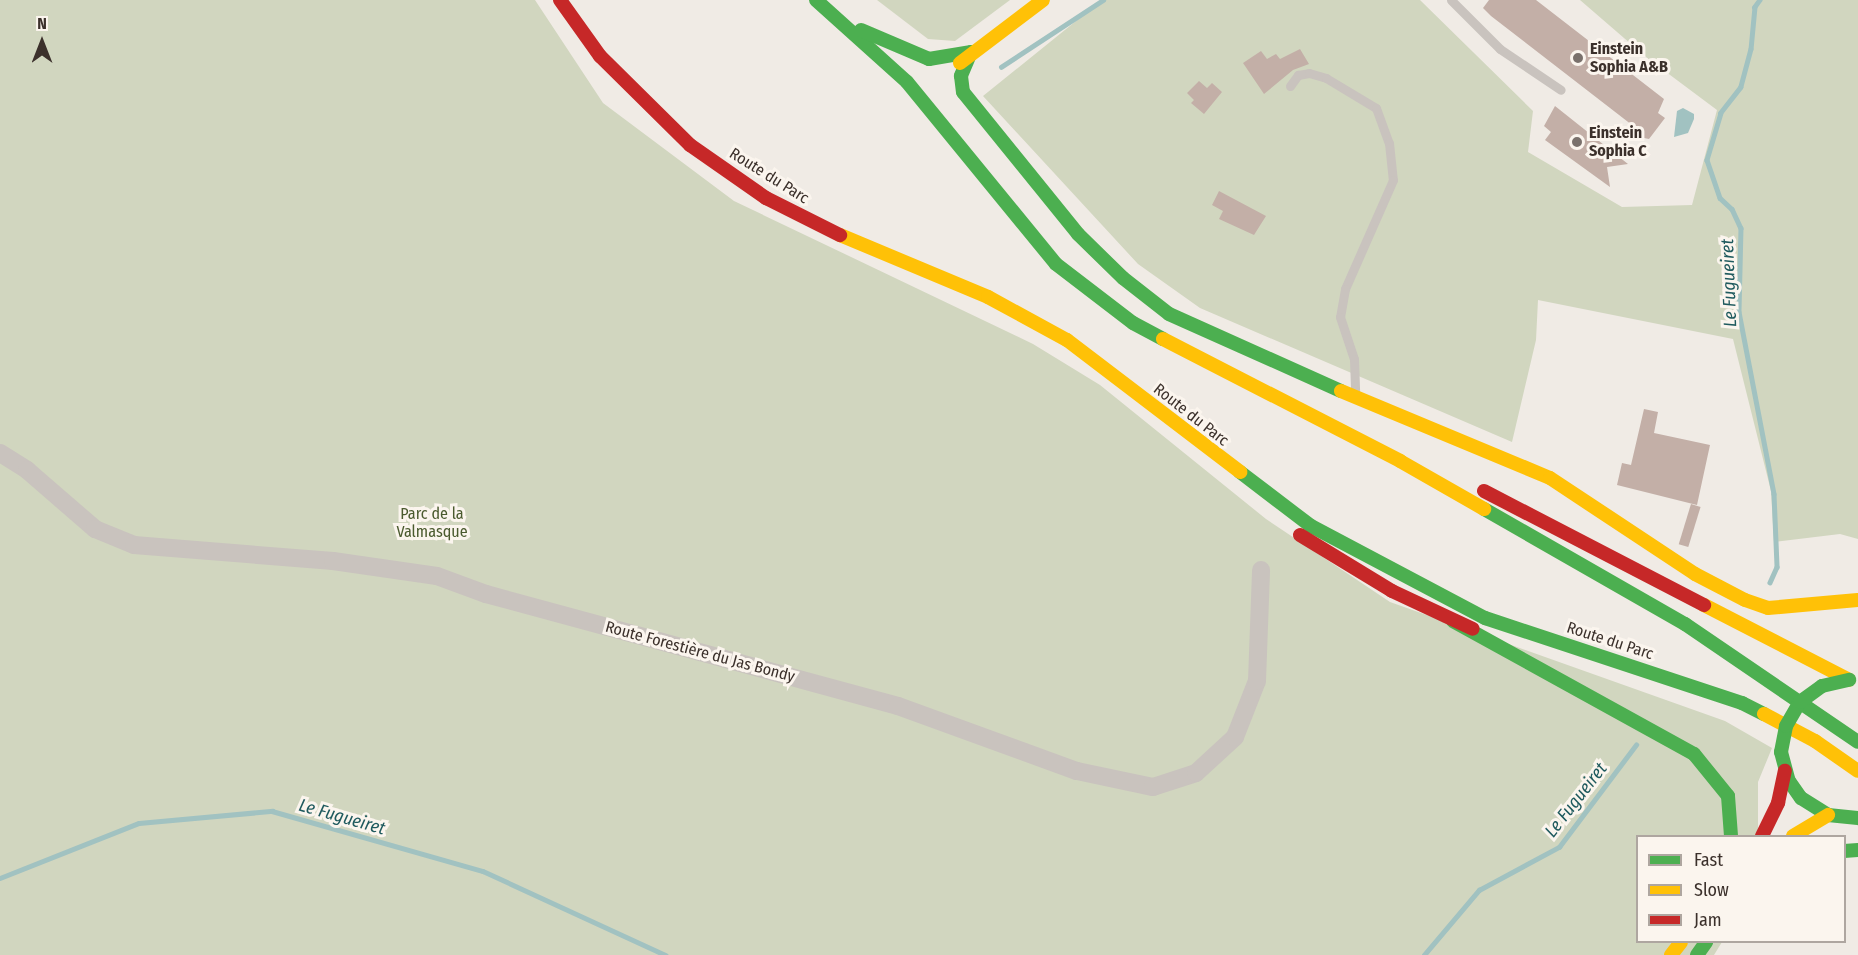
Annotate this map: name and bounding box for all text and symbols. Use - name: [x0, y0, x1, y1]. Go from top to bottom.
- north arrow: [12, 12, 72, 72]
- text: N: [37, 14, 47, 33]
- place label: Einstein Sophia A&B: [1590, 39, 1668, 77]
- marker: Einstein Sophia A&B: [1571, 51, 1585, 65]
- place label: Einstein Sophia C: [1589, 123, 1647, 161]
- marker: Einstein Sophia C: [1570, 135, 1584, 149]
- street label: Route du Parc: [726, 144, 812, 208]
- water label: Le Fugueiret: [1717, 238, 1741, 328]
- street label: Route du Parc: [1150, 380, 1232, 450]
- park label: Parc de la Valmasque: [396, 504, 468, 542]
- street label: Route Forestière du Jas Bondy: [603, 617, 797, 687]
- street label: Route du Parc: [1564, 618, 1656, 664]
- water label: Le Fugueiret: [1540, 758, 1612, 842]
- water label: Le Fugueiret: [296, 794, 388, 840]
- legend: [1636, 835, 1846, 943]
- text: Fast: [1694, 849, 1723, 871]
- text: Slow: [1694, 879, 1729, 901]
- text: Jam: [1694, 909, 1722, 931]

